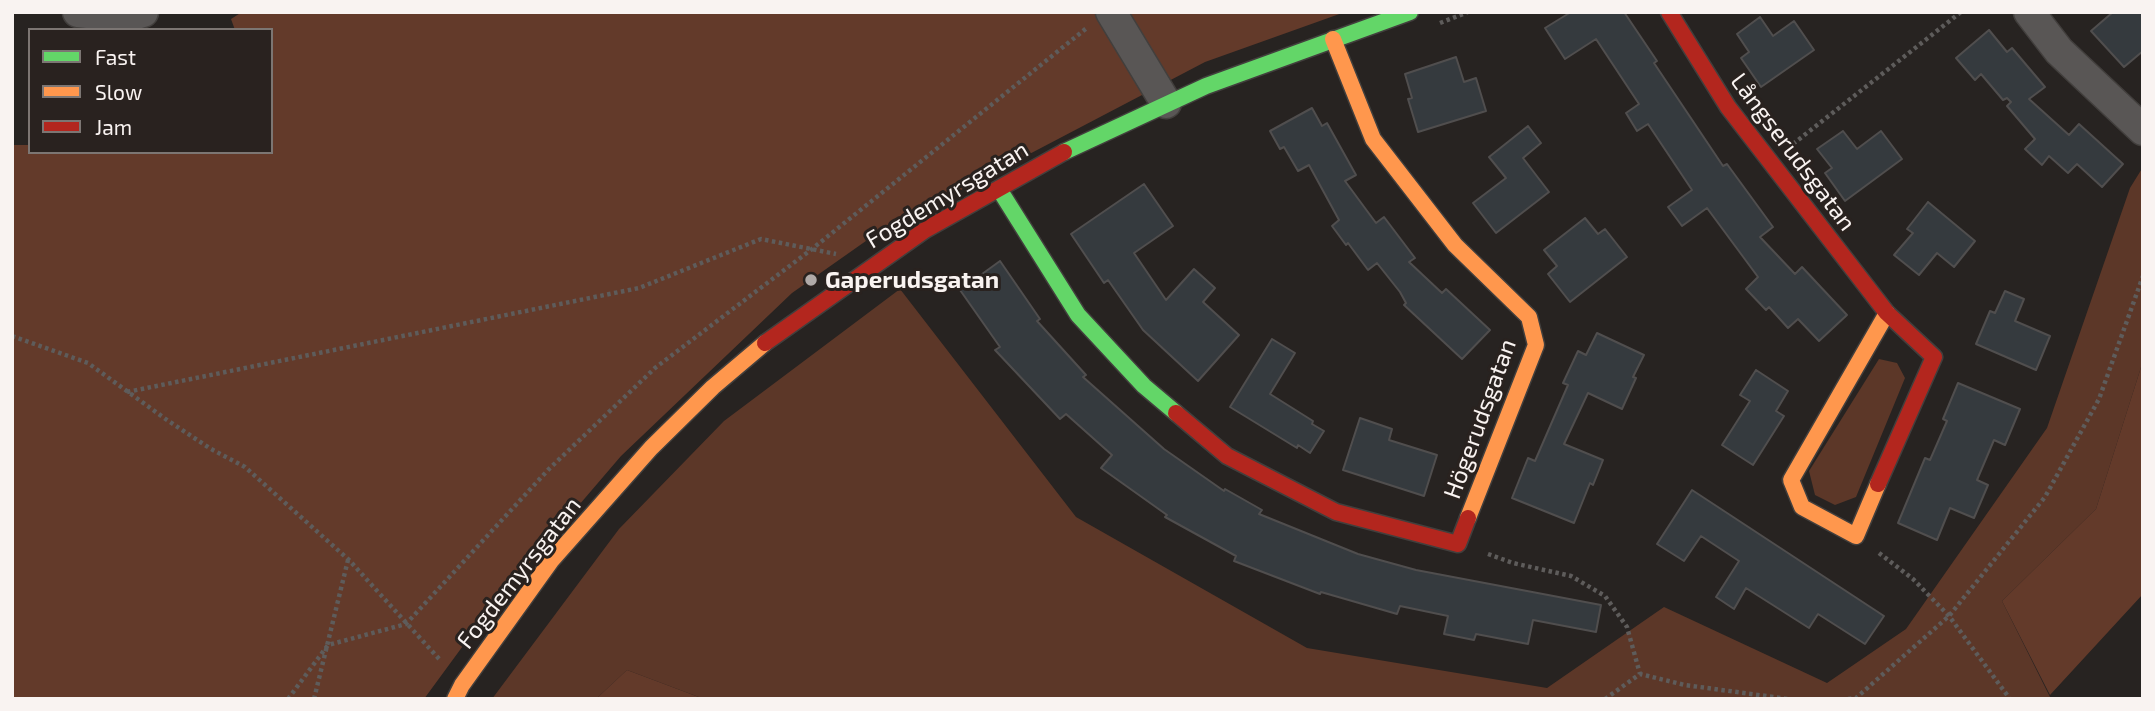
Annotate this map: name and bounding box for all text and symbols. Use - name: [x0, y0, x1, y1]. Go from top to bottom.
- legend: [28, 28, 273, 154]
- text: Fast: [95, 44, 136, 69]
- street label: Långserudsgatan: [1724, 68, 1862, 236]
- text: Slow: [95, 79, 142, 104]
- text: Jam: [95, 114, 132, 139]
- street label: Fogdemyrsgatan: [861, 135, 1033, 255]
- place label: Gaperudsgatan: [825, 266, 999, 294]
- marker: Gaperudsgatan: [803, 272, 819, 288]
- street label: Högerudsgatan: [1438, 335, 1522, 503]
- street label: Fogdemyrsgatan: [451, 491, 587, 655]

